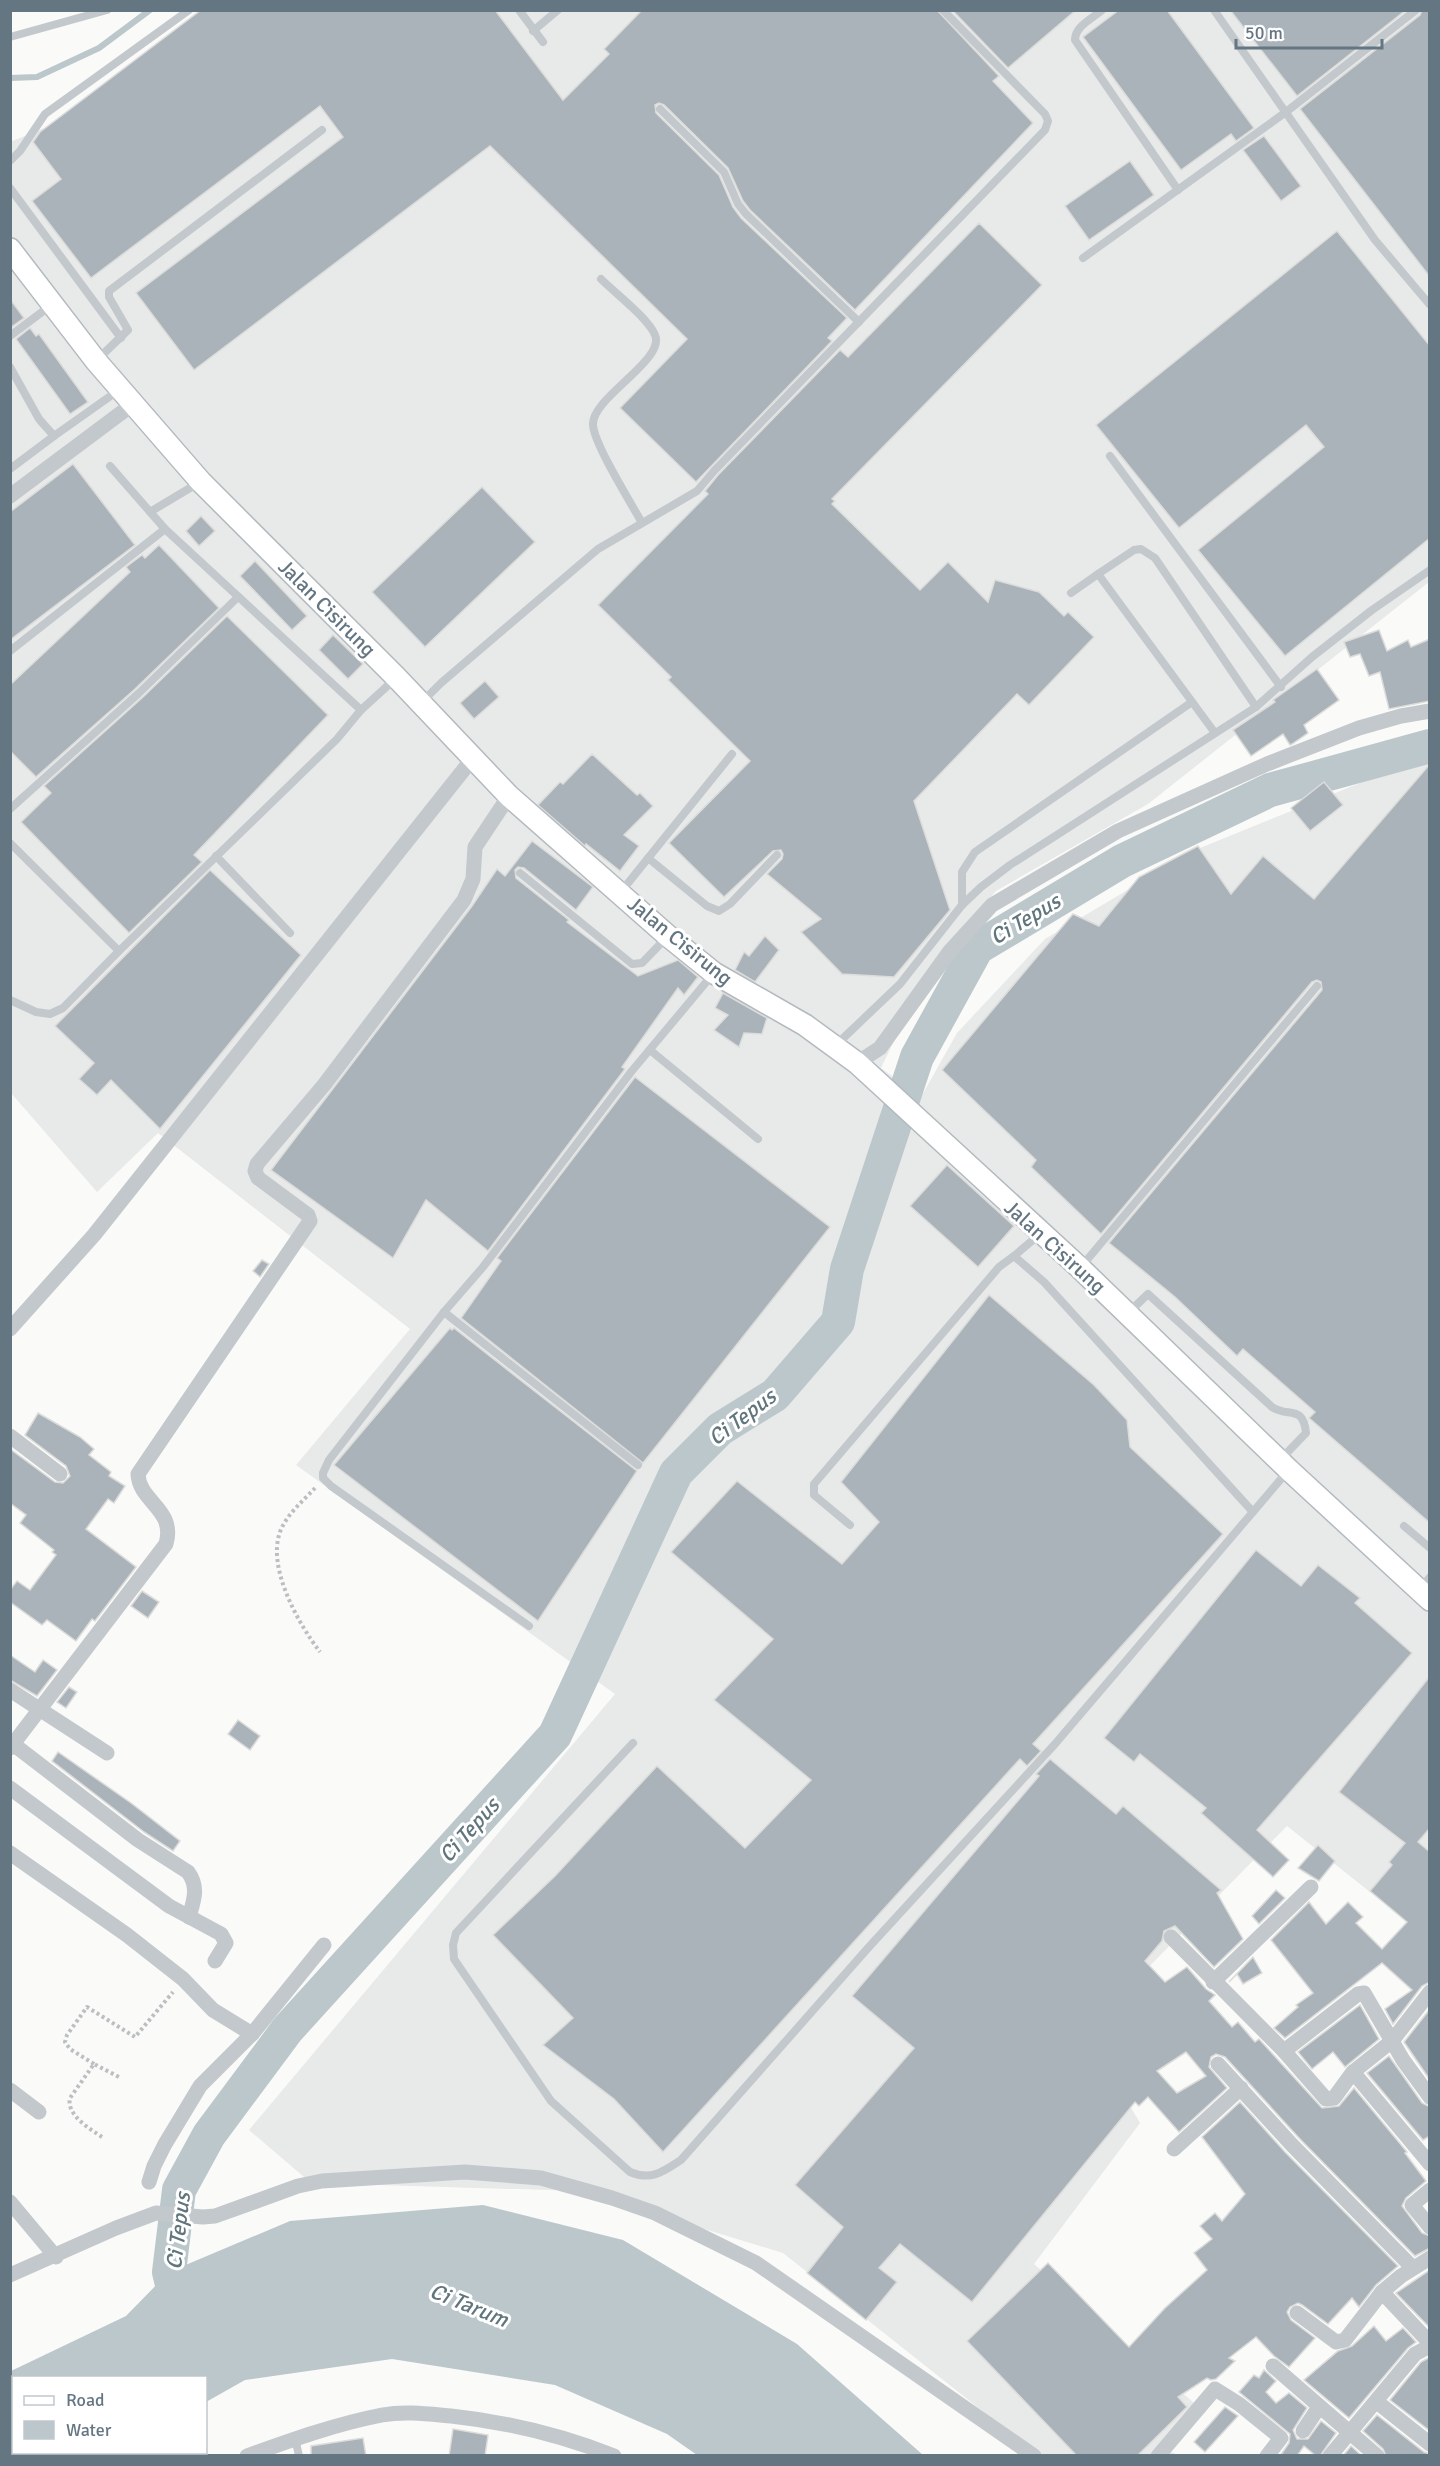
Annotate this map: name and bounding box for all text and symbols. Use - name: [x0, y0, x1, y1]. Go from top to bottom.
- scale bar: [1236, 12, 1382, 50]
- text: 50 m: [1245, 22, 1283, 44]
- street label: Jalan Cisirung: [273, 554, 381, 662]
- water label: Ci Tepus: [985, 886, 1067, 951]
- street label: Jalan Cisirung: [622, 891, 738, 991]
- street label: Jalan Cisirung: [999, 1195, 1111, 1299]
- water label: Ci Tepus: [703, 1382, 783, 1451]
- water label: Ci Tepus: [433, 1790, 507, 1868]
- water label: Ci Tepus: [160, 2189, 196, 2271]
- water label: Ci Tarum: [426, 2277, 513, 2333]
- legend: [12, 2376, 207, 2454]
- text: Road: [66, 2389, 105, 2411]
- text: Water: [66, 2419, 112, 2441]

